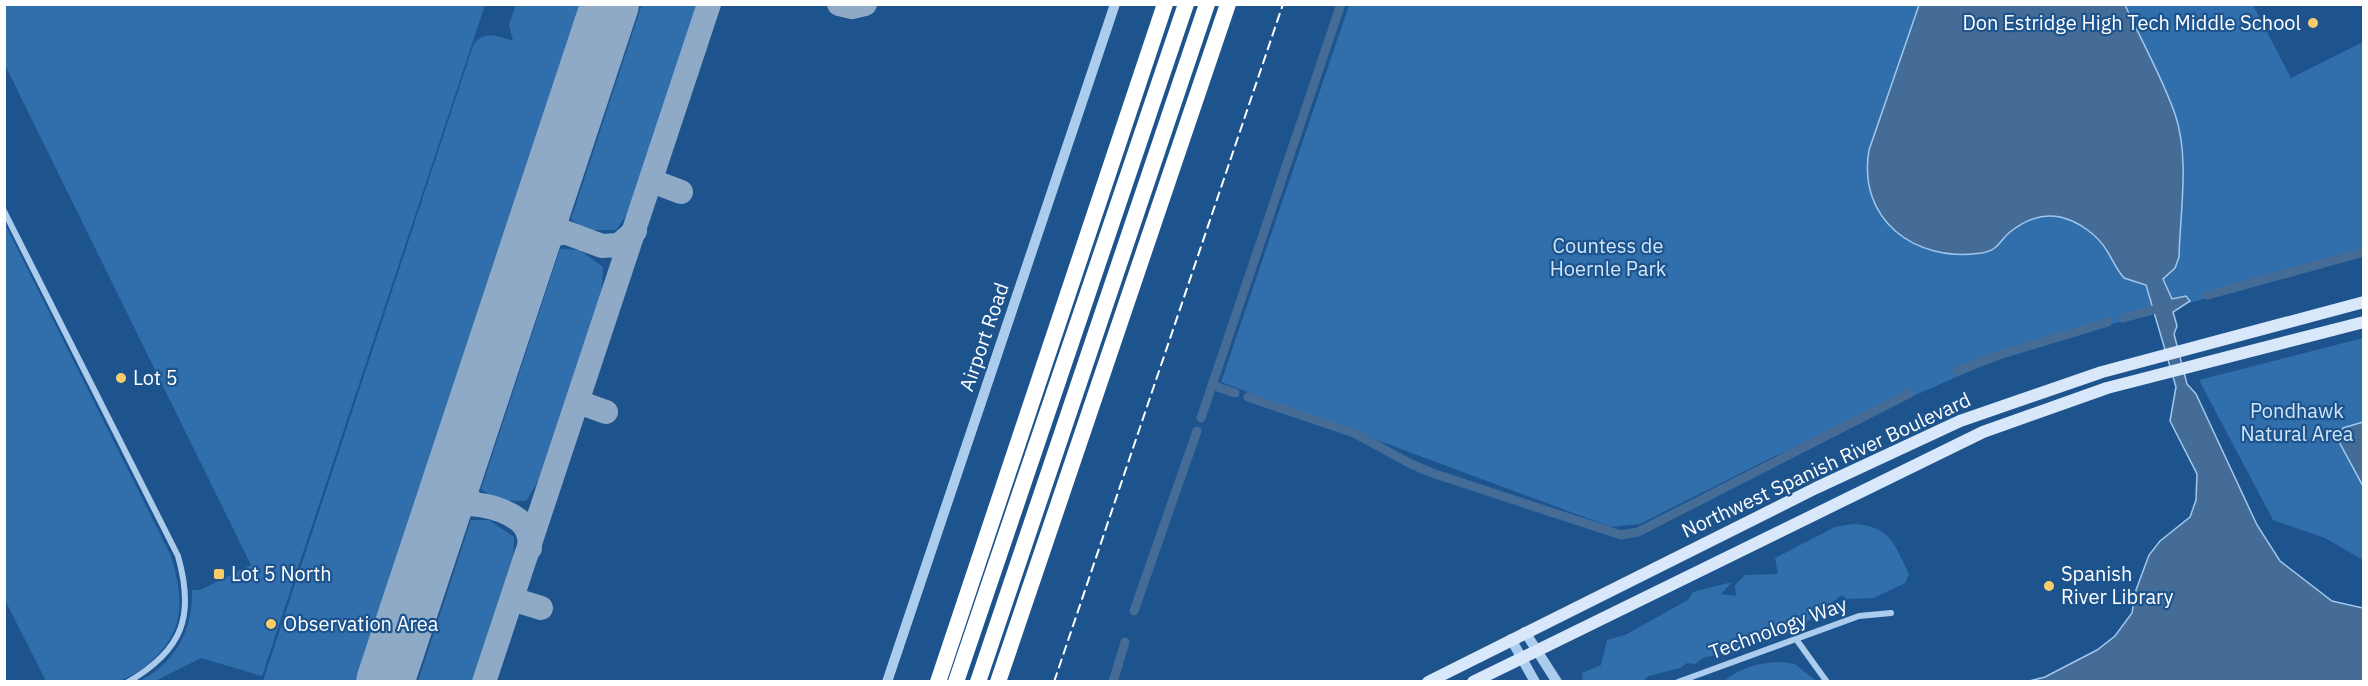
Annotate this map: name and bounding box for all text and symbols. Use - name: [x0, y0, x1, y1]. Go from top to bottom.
- place label: Don Estridge High Tech Middle School: [1962, 9, 2301, 36]
- marker: Don Estridge High Tech Middle School: [2306, 16, 2320, 30]
- park label: Countess de Hoernle Park: [1550, 232, 1667, 282]
- street label: Airport Road: [952, 279, 1015, 395]
- place label: Lot 5: [133, 364, 178, 391]
- marker: Lot 5: [114, 371, 128, 385]
- street label: Northwest Spanish River Boulevard: [1677, 385, 1975, 544]
- park label: Pondhawk Natural Area: [2240, 397, 2354, 447]
- place label: Lot 5 North: [231, 560, 332, 587]
- place label: Spanish River Library: [2061, 560, 2174, 610]
- marker: Lot 5 North: [212, 567, 226, 581]
- marker: Spanish River Library: [2042, 579, 2056, 593]
- street label: Technology Way: [1705, 590, 1851, 665]
- place label: Observation Area: [283, 610, 439, 637]
- marker: Observation Area: [264, 617, 278, 631]

